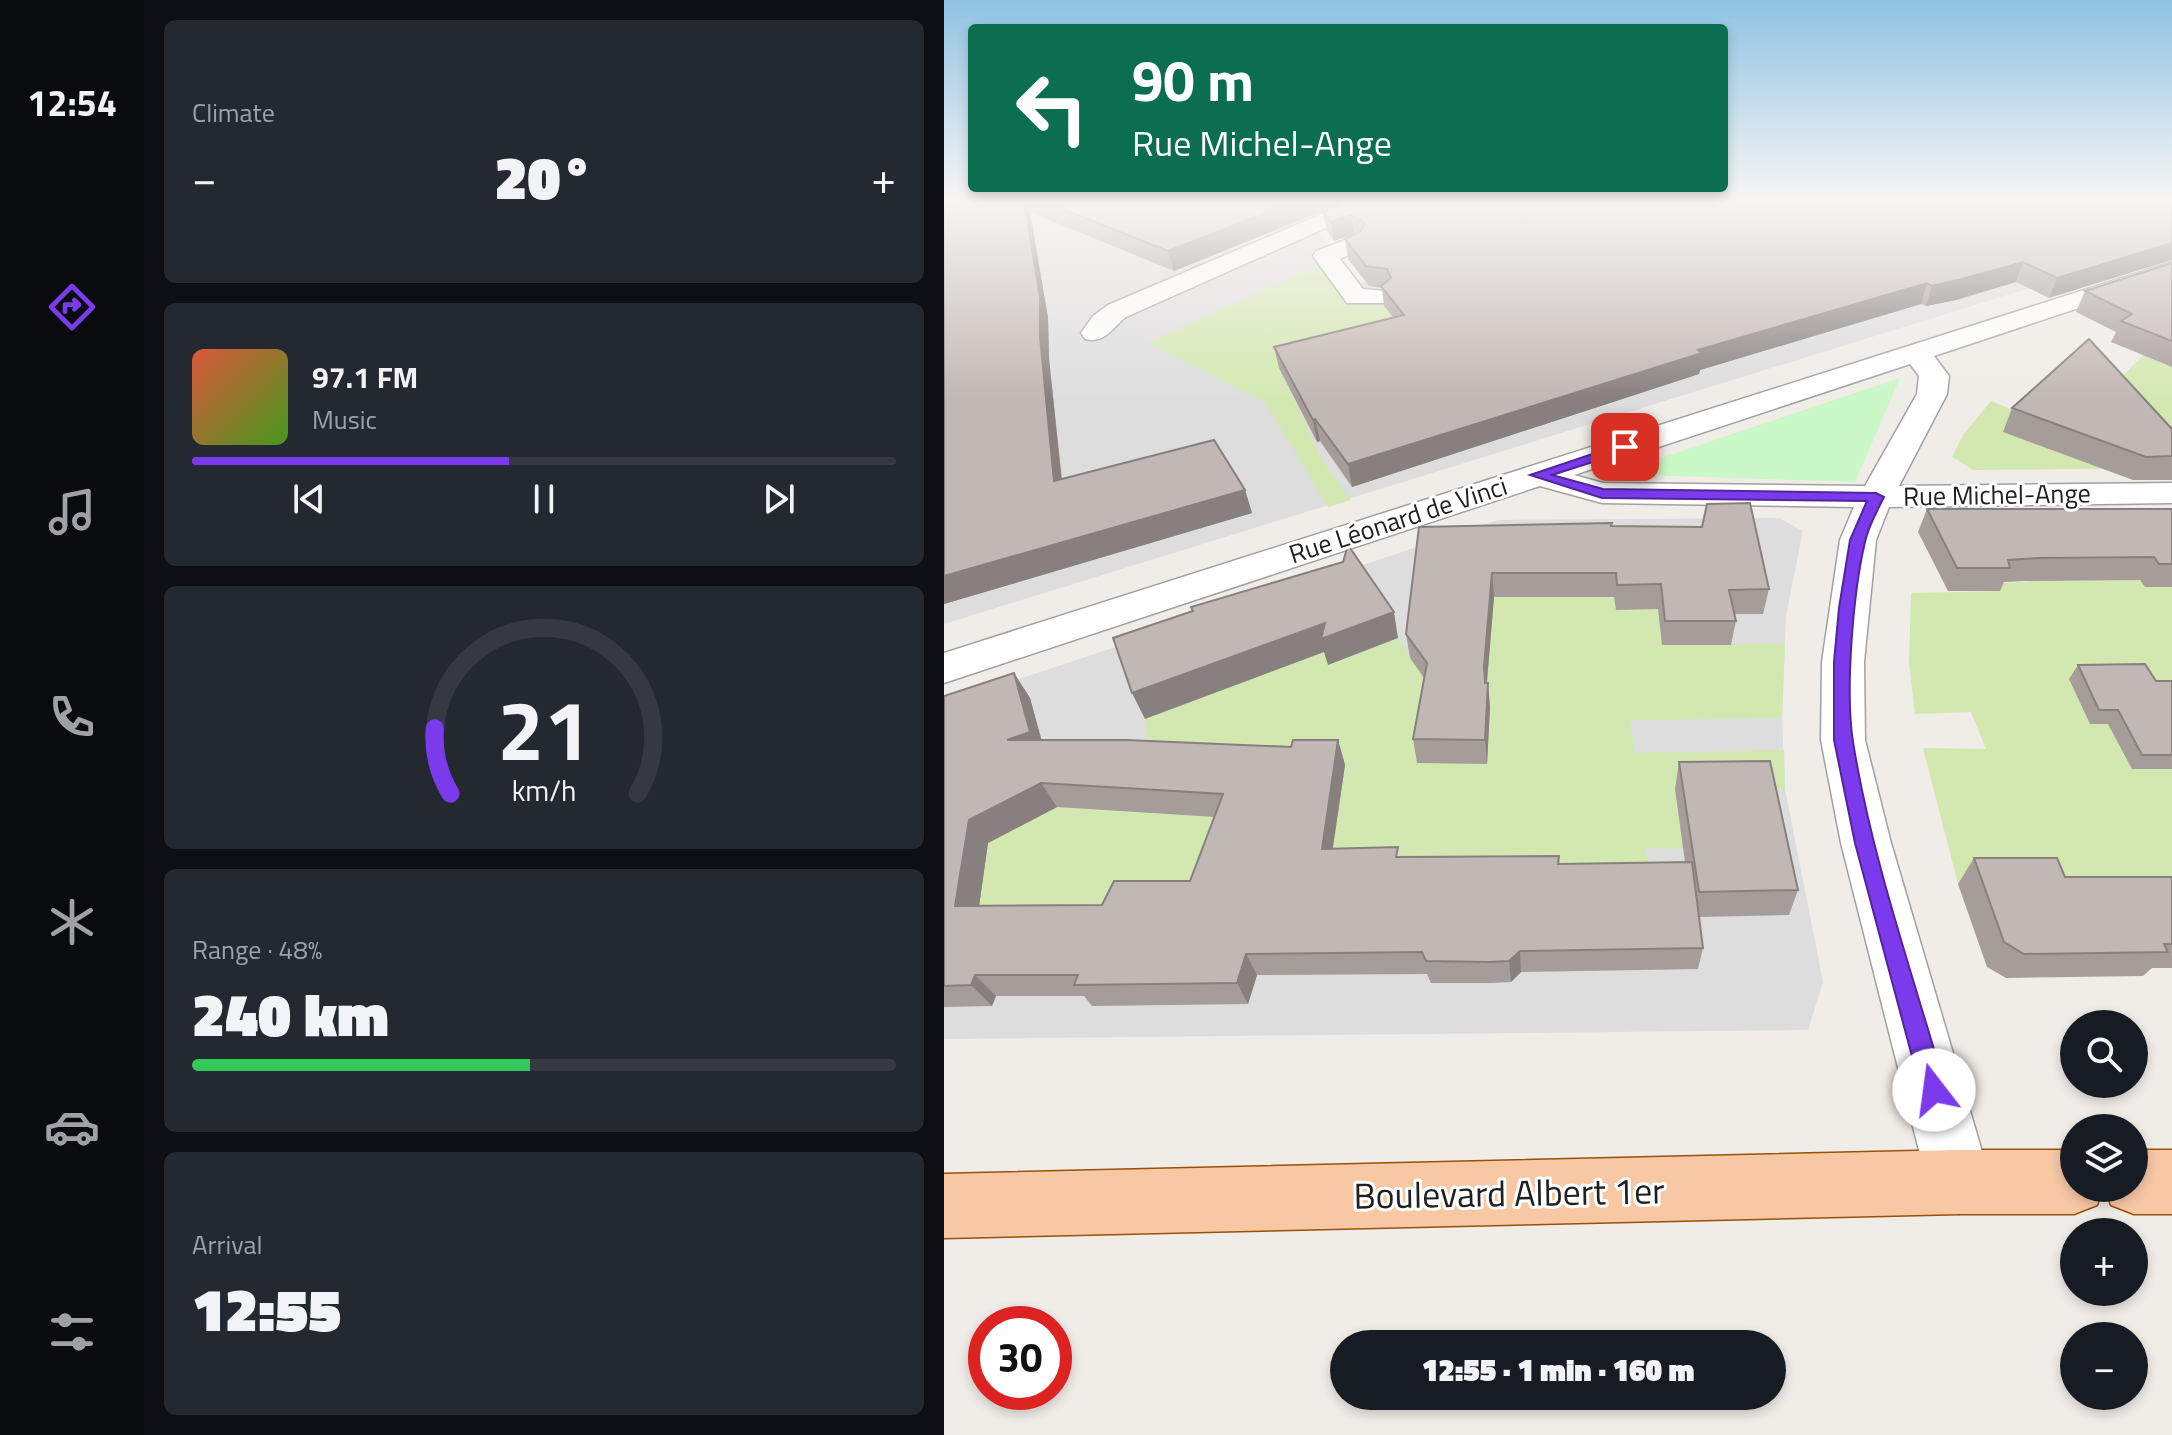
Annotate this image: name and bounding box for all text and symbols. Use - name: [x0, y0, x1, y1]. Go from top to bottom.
- text: 90 m: [1132, 38, 1254, 123]
- icon: left: [1000, 56, 1104, 160]
- text: 12:54: [27, 75, 117, 130]
- text: Climate: [192, 93, 275, 132]
- text: Rue Michel-Ange: [1132, 115, 1392, 170]
- text: 20°: [495, 131, 594, 222]
- text: −: [192, 144, 217, 211]
- text: +: [871, 144, 896, 211]
- icon: directions: [44, 279, 100, 335]
- text: 97.1 FM: [312, 354, 418, 400]
- text: Music: [312, 400, 377, 439]
- pin: [1591, 413, 1659, 481]
- icon: arrive: [1603, 425, 1647, 469]
- street label: Rue Léonard de Vinci: [1284, 466, 1512, 573]
- street label: Rue Michel-Ange: [1903, 473, 2091, 516]
- icon: previous: [287, 477, 331, 521]
- icon: pause: [522, 477, 566, 521]
- icon: next: [757, 477, 801, 521]
- icon: music: [44, 484, 100, 540]
- text: 21: [497, 665, 591, 791]
- icon: phone: [44, 689, 100, 745]
- text: km/h: [512, 769, 576, 812]
- icon: climate: [44, 894, 100, 950]
- text: Range · 48%: [192, 930, 322, 969]
- text: 240 km: [192, 968, 389, 1059]
- map controls: [2060, 1010, 2148, 1410]
- button: search: [2060, 1010, 2148, 1098]
- position arrow: [1892, 1048, 1976, 1132]
- icon: car: [44, 1099, 100, 1155]
- button: layers: [2060, 1114, 2148, 1202]
- street label: Boulevard Albert 1er: [1353, 1162, 1665, 1223]
- button: +: [2060, 1218, 2148, 1306]
- text: Arrival: [192, 1225, 263, 1264]
- text: 12:55: [192, 1263, 341, 1354]
- icon: filters: [44, 1304, 100, 1360]
- speed limit sign: 30: [968, 1306, 1072, 1410]
- button: −: [2060, 1322, 2148, 1410]
- text: 12:55 · 1 min · 160 m: [1422, 1347, 1694, 1393]

